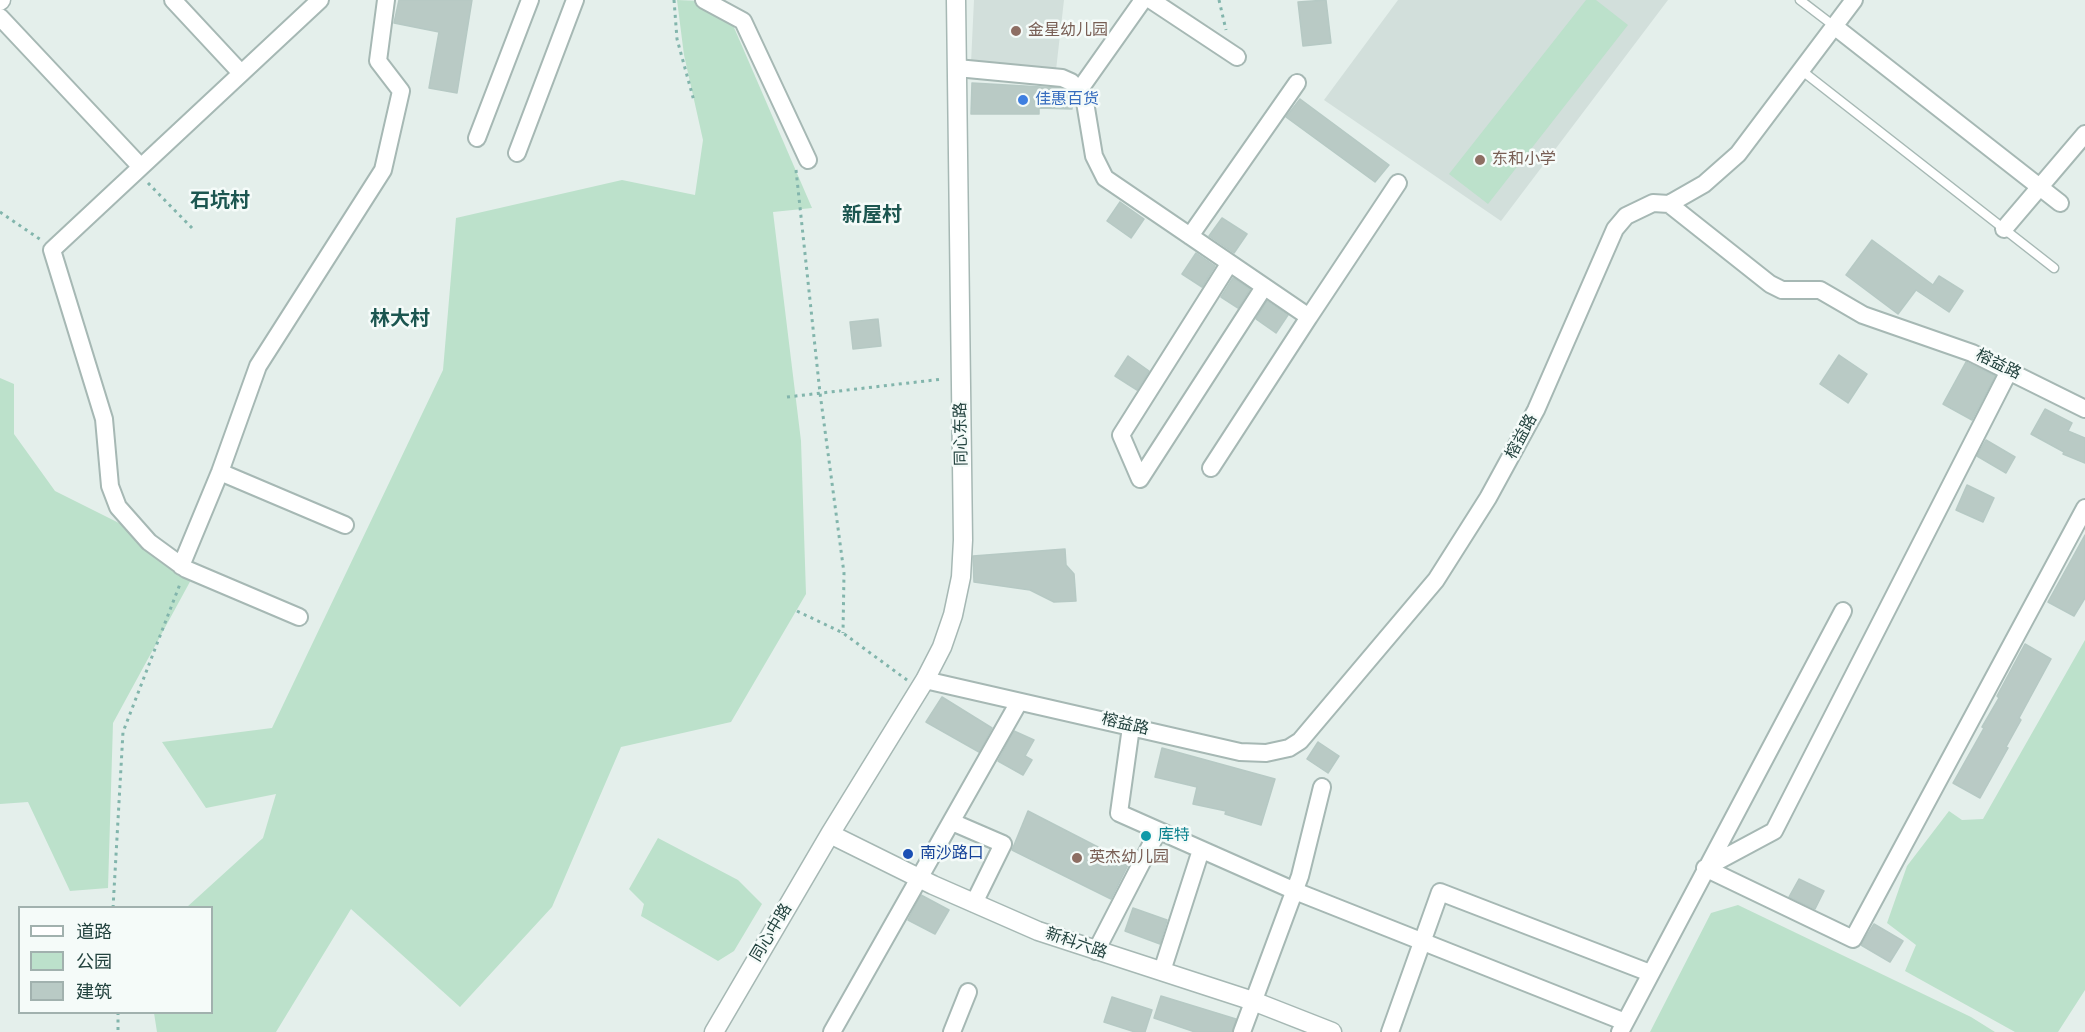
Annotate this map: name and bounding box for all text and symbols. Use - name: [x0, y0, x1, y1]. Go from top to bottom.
- place label: 金星幼儿园: [1028, 21, 1108, 41]
- marker: 金星幼儿园: [1009, 24, 1023, 38]
- place label: 佳惠百货: [1035, 90, 1099, 110]
- marker: 佳惠百货: [1016, 93, 1030, 107]
- place label: 东和小学: [1492, 150, 1556, 170]
- marker: 东和小学: [1473, 153, 1487, 167]
- district label: 石坑村: [190, 190, 250, 214]
- district label: 新屋村: [842, 204, 902, 228]
- district label: 林大村: [370, 308, 430, 332]
- street label: 榕益路: [1972, 346, 2024, 384]
- street label: 同心东路: [952, 402, 972, 466]
- street label: 榕益路: [1502, 411, 1542, 463]
- street label: 榕益路: [1099, 710, 1151, 740]
- place label: 库特: [1158, 826, 1190, 846]
- marker: 库特: [1139, 829, 1153, 843]
- place label: 南沙路口: [920, 844, 984, 864]
- marker: 南沙路口: [901, 847, 915, 861]
- place label: 英杰幼儿园: [1089, 848, 1169, 868]
- marker: 英杰幼儿园: [1070, 851, 1084, 865]
- street label: 同心中路: [747, 901, 797, 965]
- legend: [18, 906, 213, 1014]
- text: 道路: [76, 919, 112, 945]
- street label: 新科六路: [1043, 925, 1109, 963]
- text: 公园: [76, 949, 112, 975]
- text: 建筑: [76, 979, 112, 1005]

